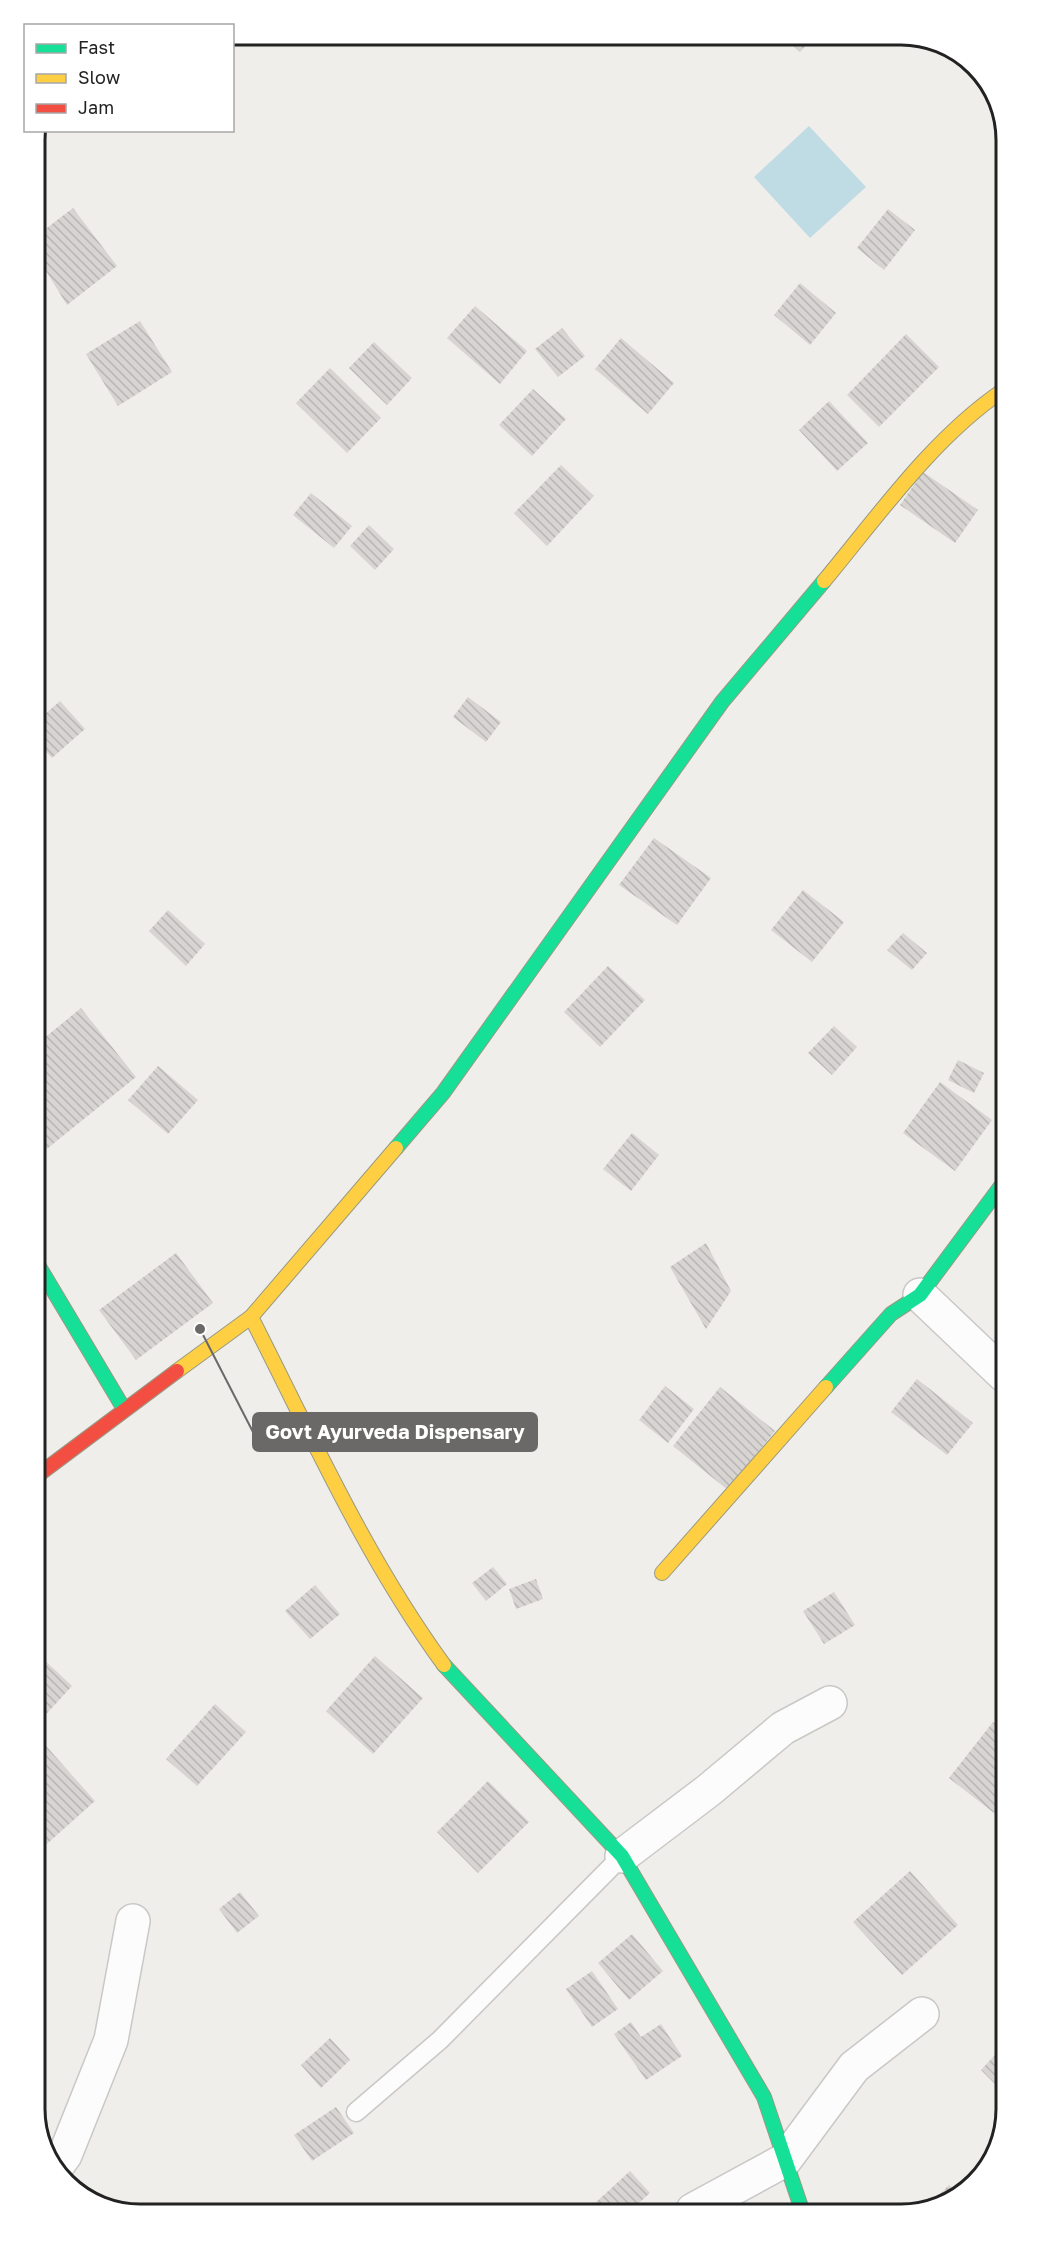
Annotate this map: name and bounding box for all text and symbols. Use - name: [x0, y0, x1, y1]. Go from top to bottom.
- legend: [24, 24, 234, 132]
- text: Fast: [78, 36, 115, 58]
- text: Slow: [78, 66, 121, 88]
- text: Jam: [78, 96, 114, 118]
- callout: Govt Ayurveda Dispensary: [253, 1413, 537, 1451]
- text: Govt Ayurveda Dispensary: [265, 1419, 525, 1443]

